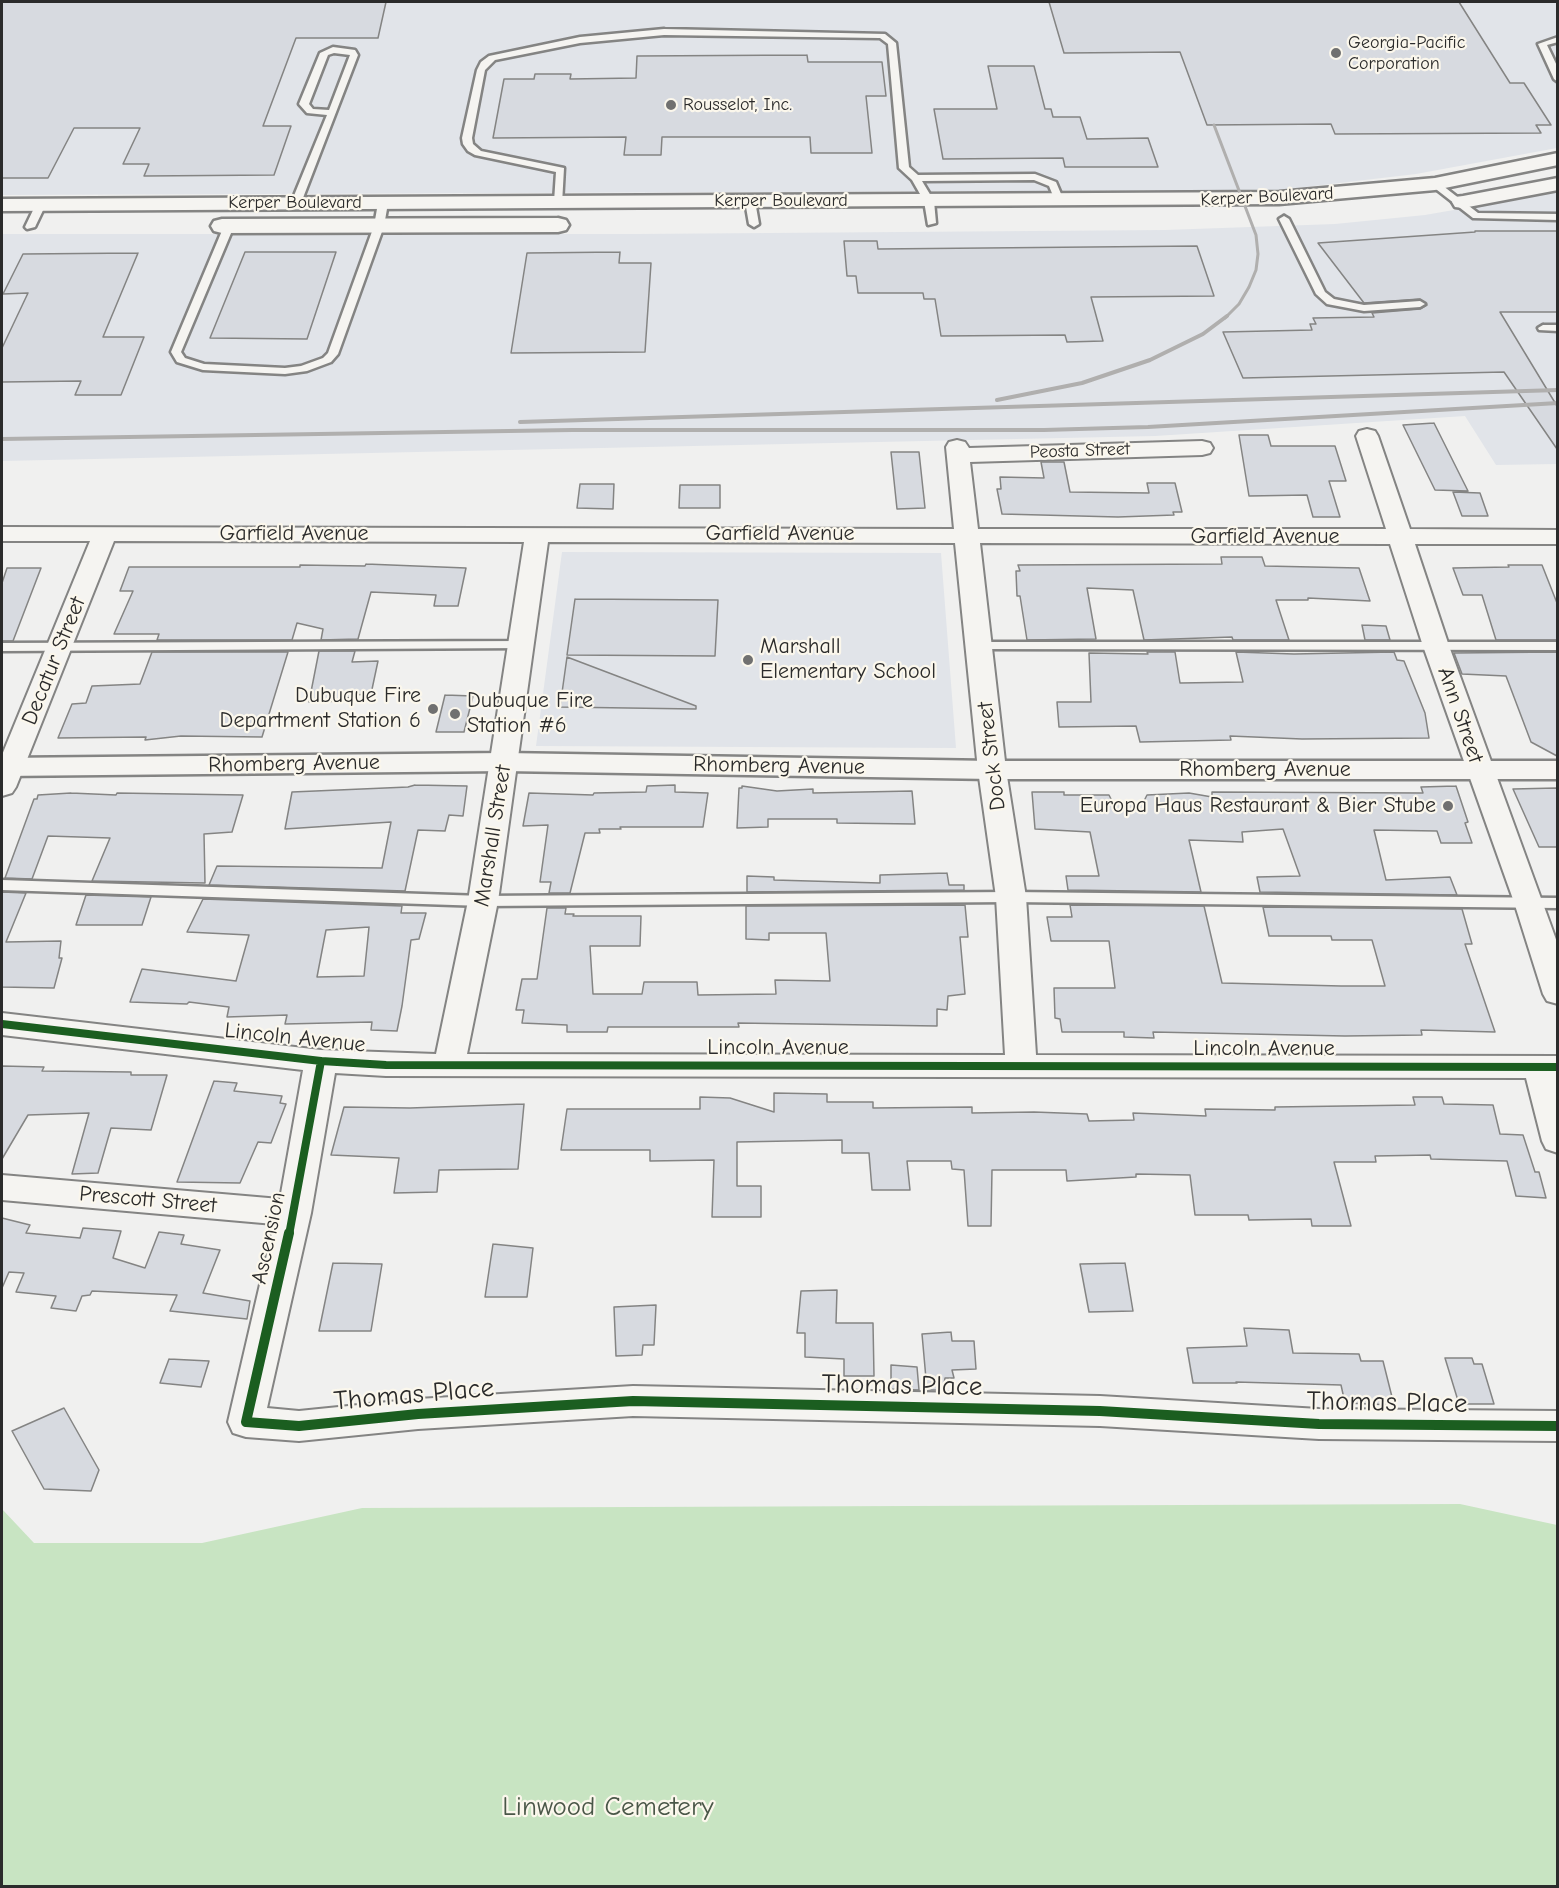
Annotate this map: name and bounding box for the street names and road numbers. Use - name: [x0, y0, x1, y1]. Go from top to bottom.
- street label: Kerper Boulevard: [1200, 183, 1334, 211]
- street label: Kerper Boulevard: [714, 190, 848, 212]
- street label: Kerper Boulevard: [228, 192, 362, 214]
- street label: Peosta Street: [1030, 438, 1130, 464]
- street label: Garfield Avenue: [220, 521, 368, 547]
- street label: Garfield Avenue: [706, 521, 854, 547]
- street label: Garfield Avenue: [1191, 524, 1339, 550]
- street label: Decatur Street: [16, 593, 92, 729]
- street label: Ann Street: [1431, 664, 1489, 766]
- street label: Dock Street: [972, 700, 1012, 812]
- street label: Rhomberg Avenue: [208, 749, 380, 779]
- street label: Rhomberg Avenue: [693, 751, 865, 781]
- street label: Rhomberg Avenue: [1179, 757, 1351, 783]
- street label: Marshall Street: [469, 763, 517, 909]
- street label: Lincoln Avenue: [223, 1017, 367, 1059]
- street label: Lincoln Avenue: [707, 1035, 849, 1061]
- street label: Lincoln Avenue: [1193, 1036, 1335, 1062]
- street label: Prescott Street: [78, 1181, 218, 1219]
- street label: Ascension: [246, 1189, 292, 1287]
- street label: Thomas Place: [821, 1368, 983, 1404]
- street label: Thomas Place: [332, 1372, 496, 1418]
- street label: Thomas Place: [1306, 1385, 1468, 1421]

